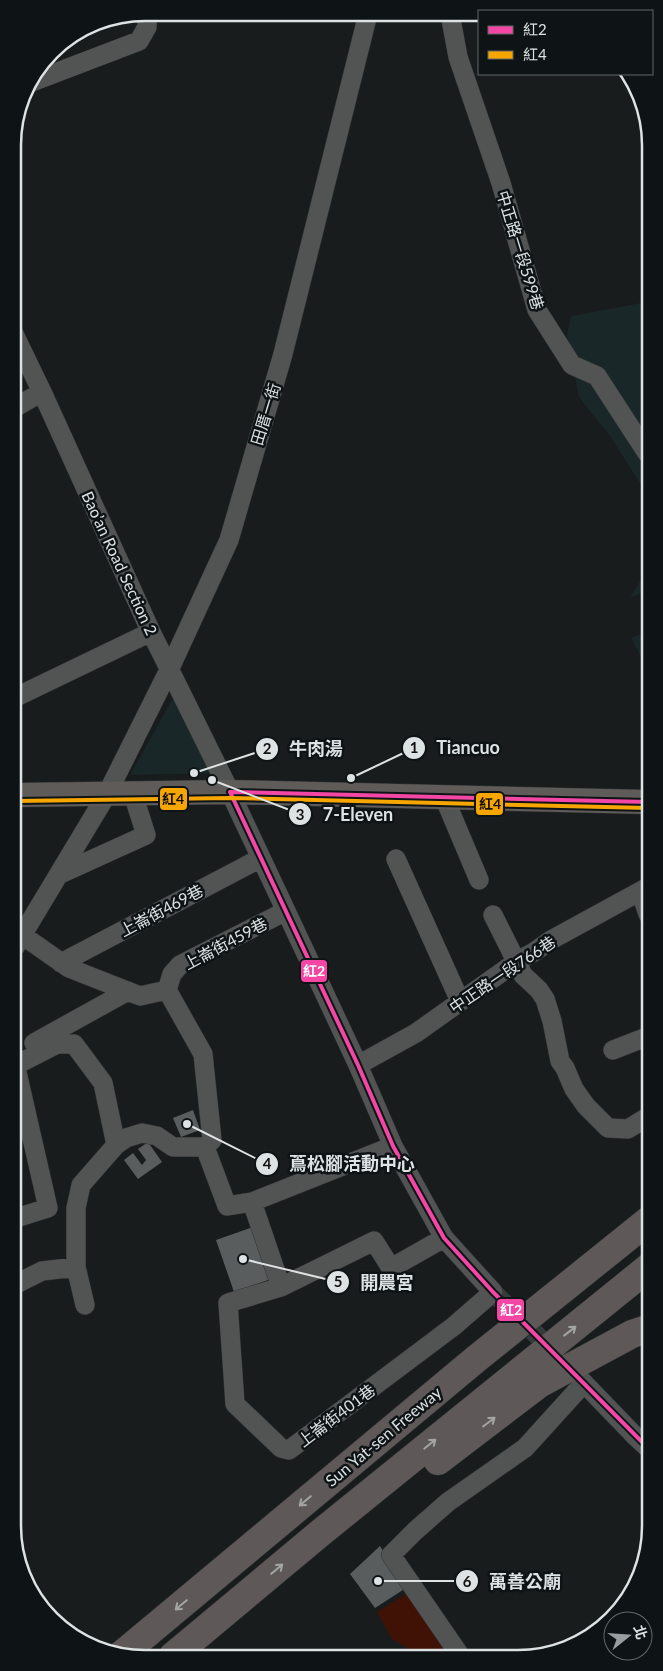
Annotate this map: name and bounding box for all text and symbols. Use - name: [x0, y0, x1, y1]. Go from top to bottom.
- legend: [478, 10, 653, 75]
- text: 紅2: [523, 20, 547, 38]
- text: 紅4: [523, 45, 547, 63]
- street label: 中正路一段599巷: [494, 188, 548, 312]
- street label: 田厝一街: [247, 381, 283, 447]
- street label: Bao’an Road Section 2: [78, 488, 162, 638]
- callout: Tiancuo: [401, 731, 510, 764]
- callout: 牛肉湯: [254, 732, 353, 765]
- text: Tiancuo: [436, 736, 500, 758]
- text: 牛肉湯: [289, 737, 343, 759]
- text: 1: [410, 738, 418, 756]
- text: 2: [263, 739, 272, 757]
- line badge: 紅4: [159, 787, 188, 811]
- text: 紅4: [162, 790, 184, 807]
- line badge: 紅4: [475, 792, 504, 816]
- text: 紅4: [479, 795, 501, 812]
- callout: 7-Eleven: [288, 798, 403, 831]
- text: 7-Eleven: [323, 803, 393, 825]
- text: 3: [296, 805, 304, 823]
- street label: 上崙街469巷: [116, 880, 206, 940]
- street label: 上崙街459巷: [180, 913, 270, 973]
- street label: 中正路一段766巷: [445, 931, 559, 1017]
- line badge: 紅2: [300, 959, 328, 983]
- text: 紅2: [303, 962, 325, 979]
- callout: 蔦松腳活動中心: [254, 1148, 425, 1181]
- text: 蔦松腳活動中心: [289, 1152, 415, 1174]
- text: 4: [263, 1154, 272, 1172]
- callout: 開農宮: [325, 1266, 424, 1299]
- text: 開農宮: [360, 1271, 414, 1293]
- text: 5: [334, 1272, 342, 1290]
- line badge: 紅2: [496, 1298, 525, 1322]
- text: 紅2: [500, 1301, 522, 1318]
- one-way arrow: [563, 1325, 576, 1336]
- street label: 上崙街401巷: [294, 1380, 378, 1450]
- street label: Sun Yat-sen Freeway: [321, 1382, 445, 1490]
- one-way arrow: [482, 1417, 496, 1427]
- one-way arrow: [423, 1439, 436, 1450]
- one-way arrow: [299, 1495, 312, 1506]
- one-way arrow: [270, 1564, 283, 1575]
- callout: 萬善公廟: [454, 1565, 571, 1598]
- text: 萬善公廟: [489, 1570, 561, 1592]
- text: 6: [463, 1572, 472, 1590]
- one-way arrow: [174, 1599, 187, 1611]
- north arrow: [603, 1611, 653, 1661]
- text: 北: [631, 1623, 651, 1641]

